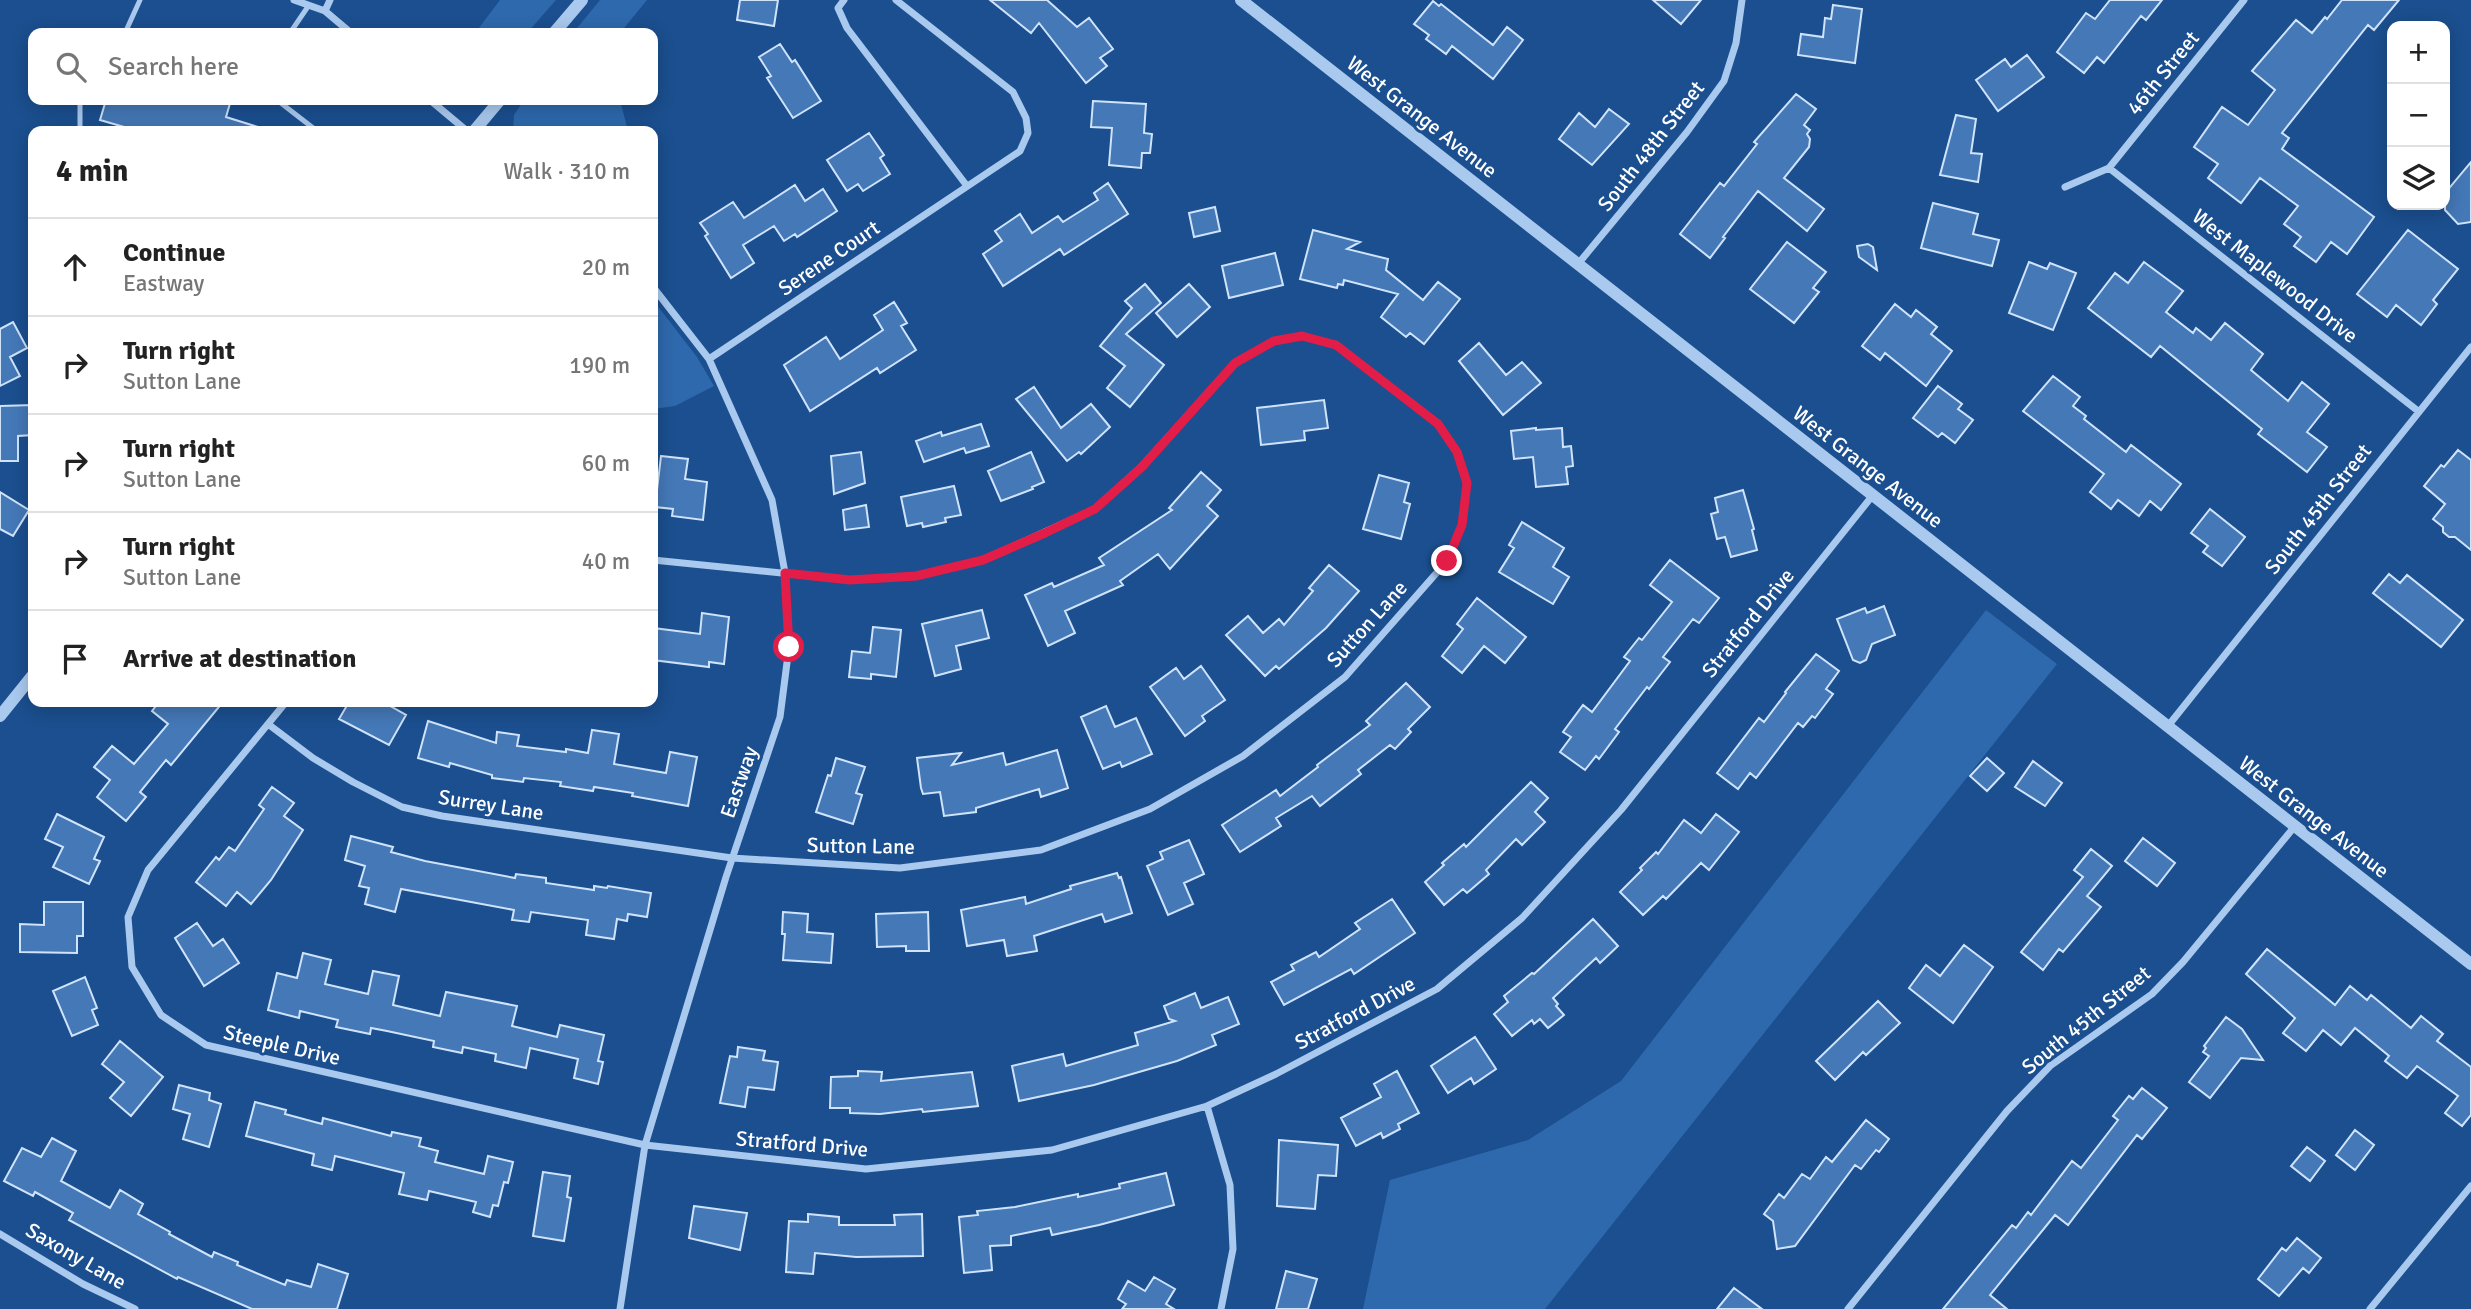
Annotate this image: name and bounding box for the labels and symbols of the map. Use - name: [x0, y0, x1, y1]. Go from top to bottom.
- street label: 46th Street: [2121, 26, 2205, 120]
- street label: West Grange Avenue: [1342, 50, 1502, 184]
- street label: South 48th Street: [1592, 76, 1710, 216]
- street label: West Maplewood Drive: [2187, 203, 2363, 349]
- street label: Serene Court: [773, 214, 885, 302]
- street label: West Grange Avenue: [1788, 400, 1948, 534]
- street label: South 45th Street: [2259, 439, 2377, 579]
- route end: [1431, 545, 1462, 576]
- street label: Stratford Drive: [1696, 563, 1800, 683]
- street label: Sutton Lane: [1321, 575, 1413, 673]
- route start: [773, 631, 804, 662]
- street label: Eastway: [715, 743, 763, 821]
- street label: West Grange Avenue: [2234, 750, 2394, 884]
- street label: Surrey Lane: [436, 784, 546, 826]
- street label: Sutton Lane: [807, 832, 915, 860]
- street label: South 45th Street: [2016, 960, 2156, 1080]
- street label: Stratford Drive: [1290, 970, 1420, 1056]
- street label: Steeple Drive: [221, 1019, 343, 1071]
- street label: Stratford Drive: [735, 1125, 869, 1163]
- street label: Saxony Lane: [21, 1217, 131, 1295]

